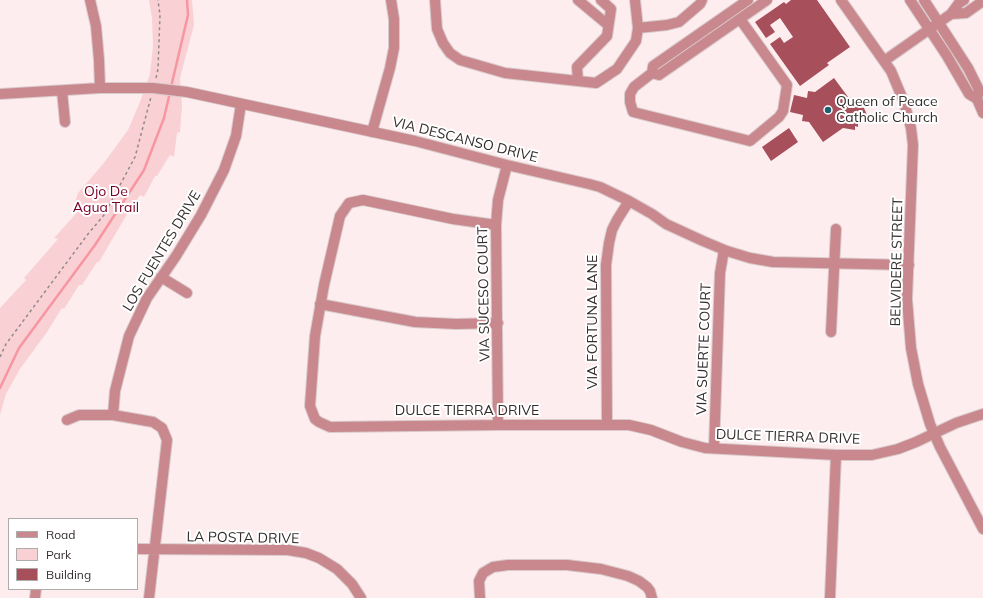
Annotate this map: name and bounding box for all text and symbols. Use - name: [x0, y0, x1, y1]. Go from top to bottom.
- place label: Queen of Peace Catholic Church: [836, 94, 938, 126]
- marker: Queen of Peace Catholic Church: [823, 105, 833, 115]
- street label: VIA DESCANSO DRIVE: [390, 114, 540, 166]
- park label: Ojo De Agua Trail: [73, 184, 139, 216]
- street label: LOS FUENTES DRIVE: [119, 188, 205, 314]
- street label: BELVIDERE STREET: [887, 197, 907, 327]
- street label: VIA SUCESO COURT: [474, 226, 494, 362]
- street label: VIA FORTUNA LANE: [585, 255, 601, 389]
- street label: VIA SUERTE COURT: [693, 283, 715, 415]
- street label: DULCE TIERRA DRIVE: [395, 403, 539, 419]
- street label: DULCE TIERRA DRIVE: [715, 426, 861, 448]
- legend: [8, 518, 138, 590]
- text: Road: [46, 527, 75, 542]
- street label: LA POSTA DRIVE: [187, 529, 299, 547]
- text: Park: [46, 547, 71, 562]
- text: Building: [46, 567, 91, 582]

